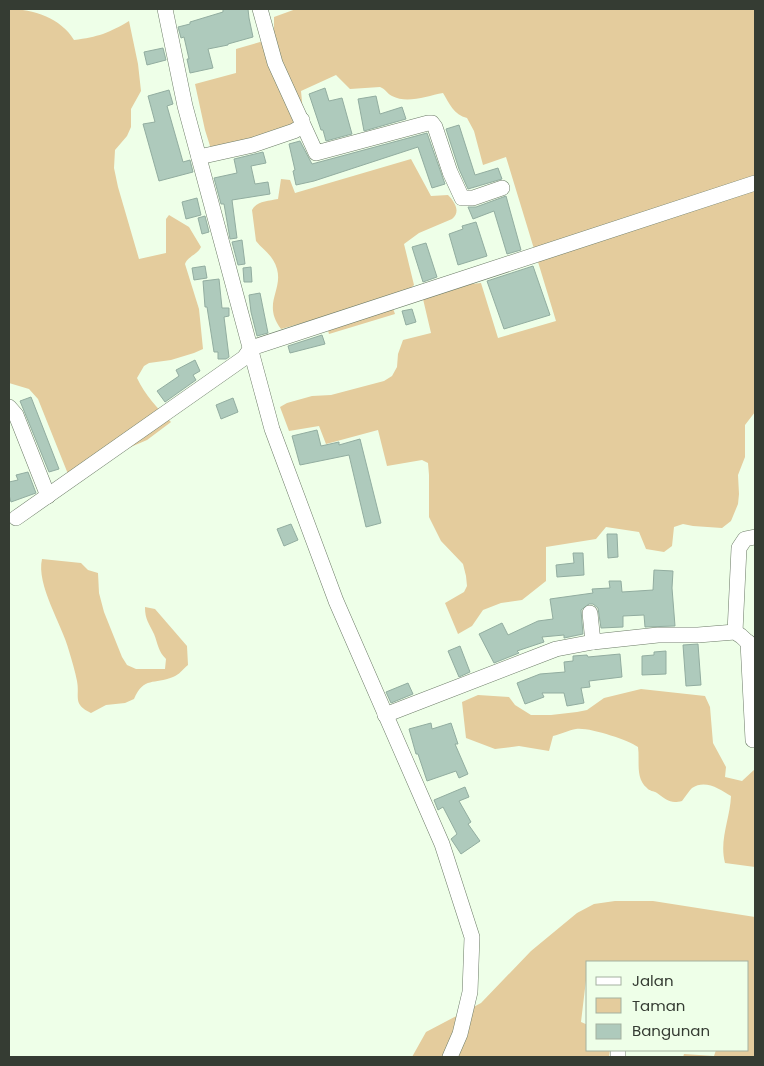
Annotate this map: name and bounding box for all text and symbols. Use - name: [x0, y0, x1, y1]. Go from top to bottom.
- legend: [586, 961, 749, 1051]
- text: Jalan: [632, 970, 674, 991]
- text: Taman: [632, 995, 685, 1016]
- text: Bangunan: [632, 1020, 710, 1041]

